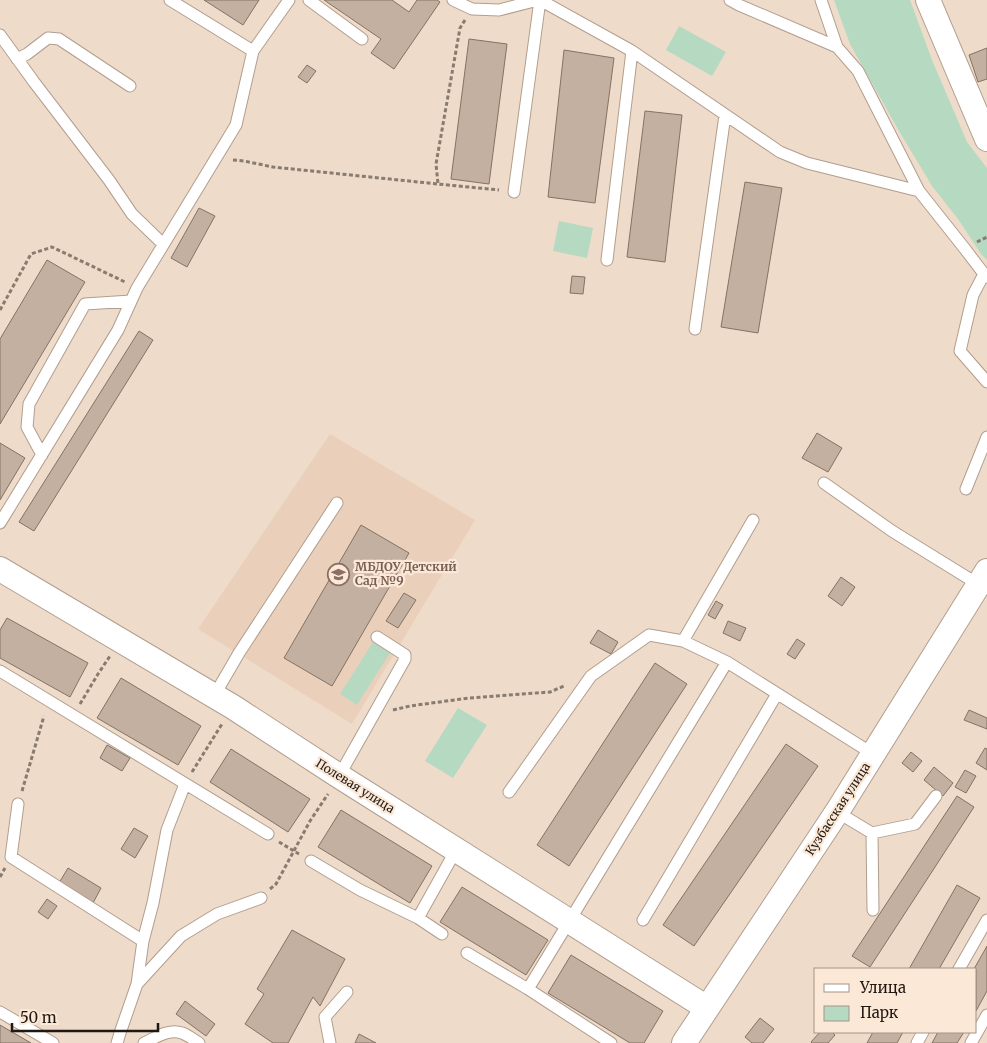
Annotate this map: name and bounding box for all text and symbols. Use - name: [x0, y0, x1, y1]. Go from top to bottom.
- place label: МБДОУ Детский Сад №9: [355, 559, 457, 588]
- school or university icon: МБДОУ Детский Сад №9: [327, 562, 351, 586]
- street label: Полевая улица: [313, 755, 398, 816]
- street label: Кузбасская улица: [802, 759, 873, 858]
- legend: [814, 968, 977, 1033]
- text: Улица: [859, 978, 906, 997]
- scale bar: [12, 1000, 159, 1032]
- text: Парк: [860, 1003, 899, 1022]
- text: 50 m: [20, 1008, 57, 1027]

